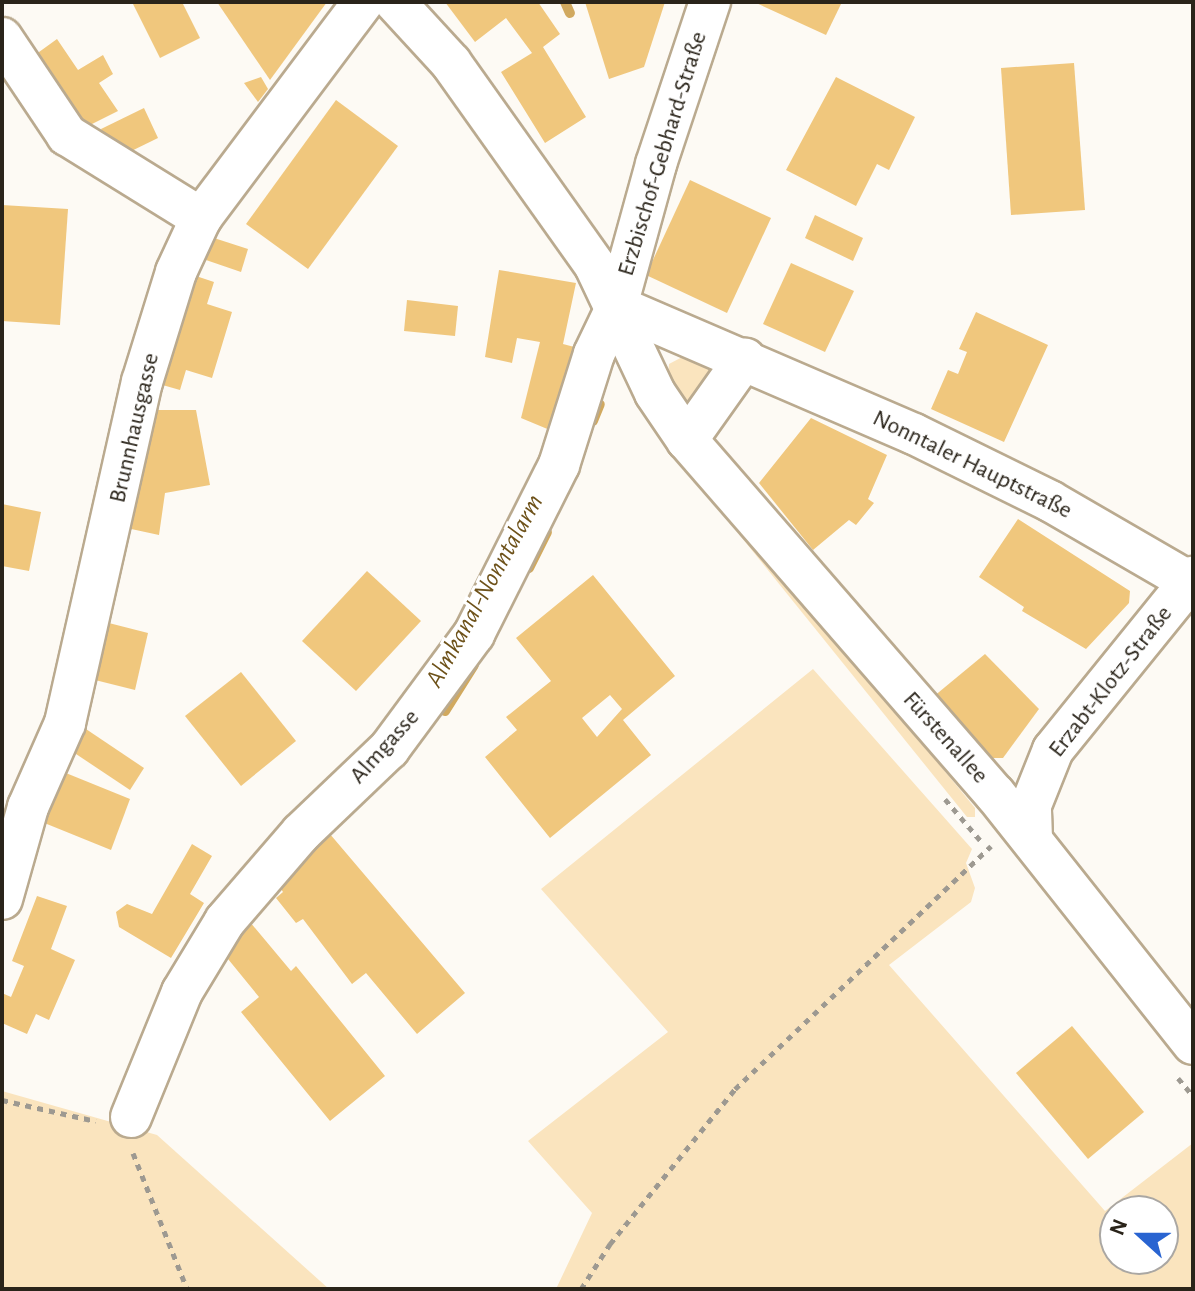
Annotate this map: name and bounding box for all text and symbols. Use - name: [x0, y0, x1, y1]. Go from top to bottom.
- street label: Erzbischof-Gebhard-Straße: [612, 28, 714, 280]
- street label: Brunnhausgasse: [104, 350, 166, 506]
- street label: Nonntaler Hauptstraße: [868, 404, 1076, 526]
- water label: Almkanal-Nonntalarm: [419, 489, 551, 693]
- street label: Erzabt-Klotz-Straße: [1043, 601, 1179, 763]
- street label: Fürstenallee: [896, 686, 994, 790]
- street label: Almgasse: [344, 704, 426, 790]
- north arrow: [1099, 1195, 1179, 1275]
- text: N: [1105, 1216, 1131, 1238]

